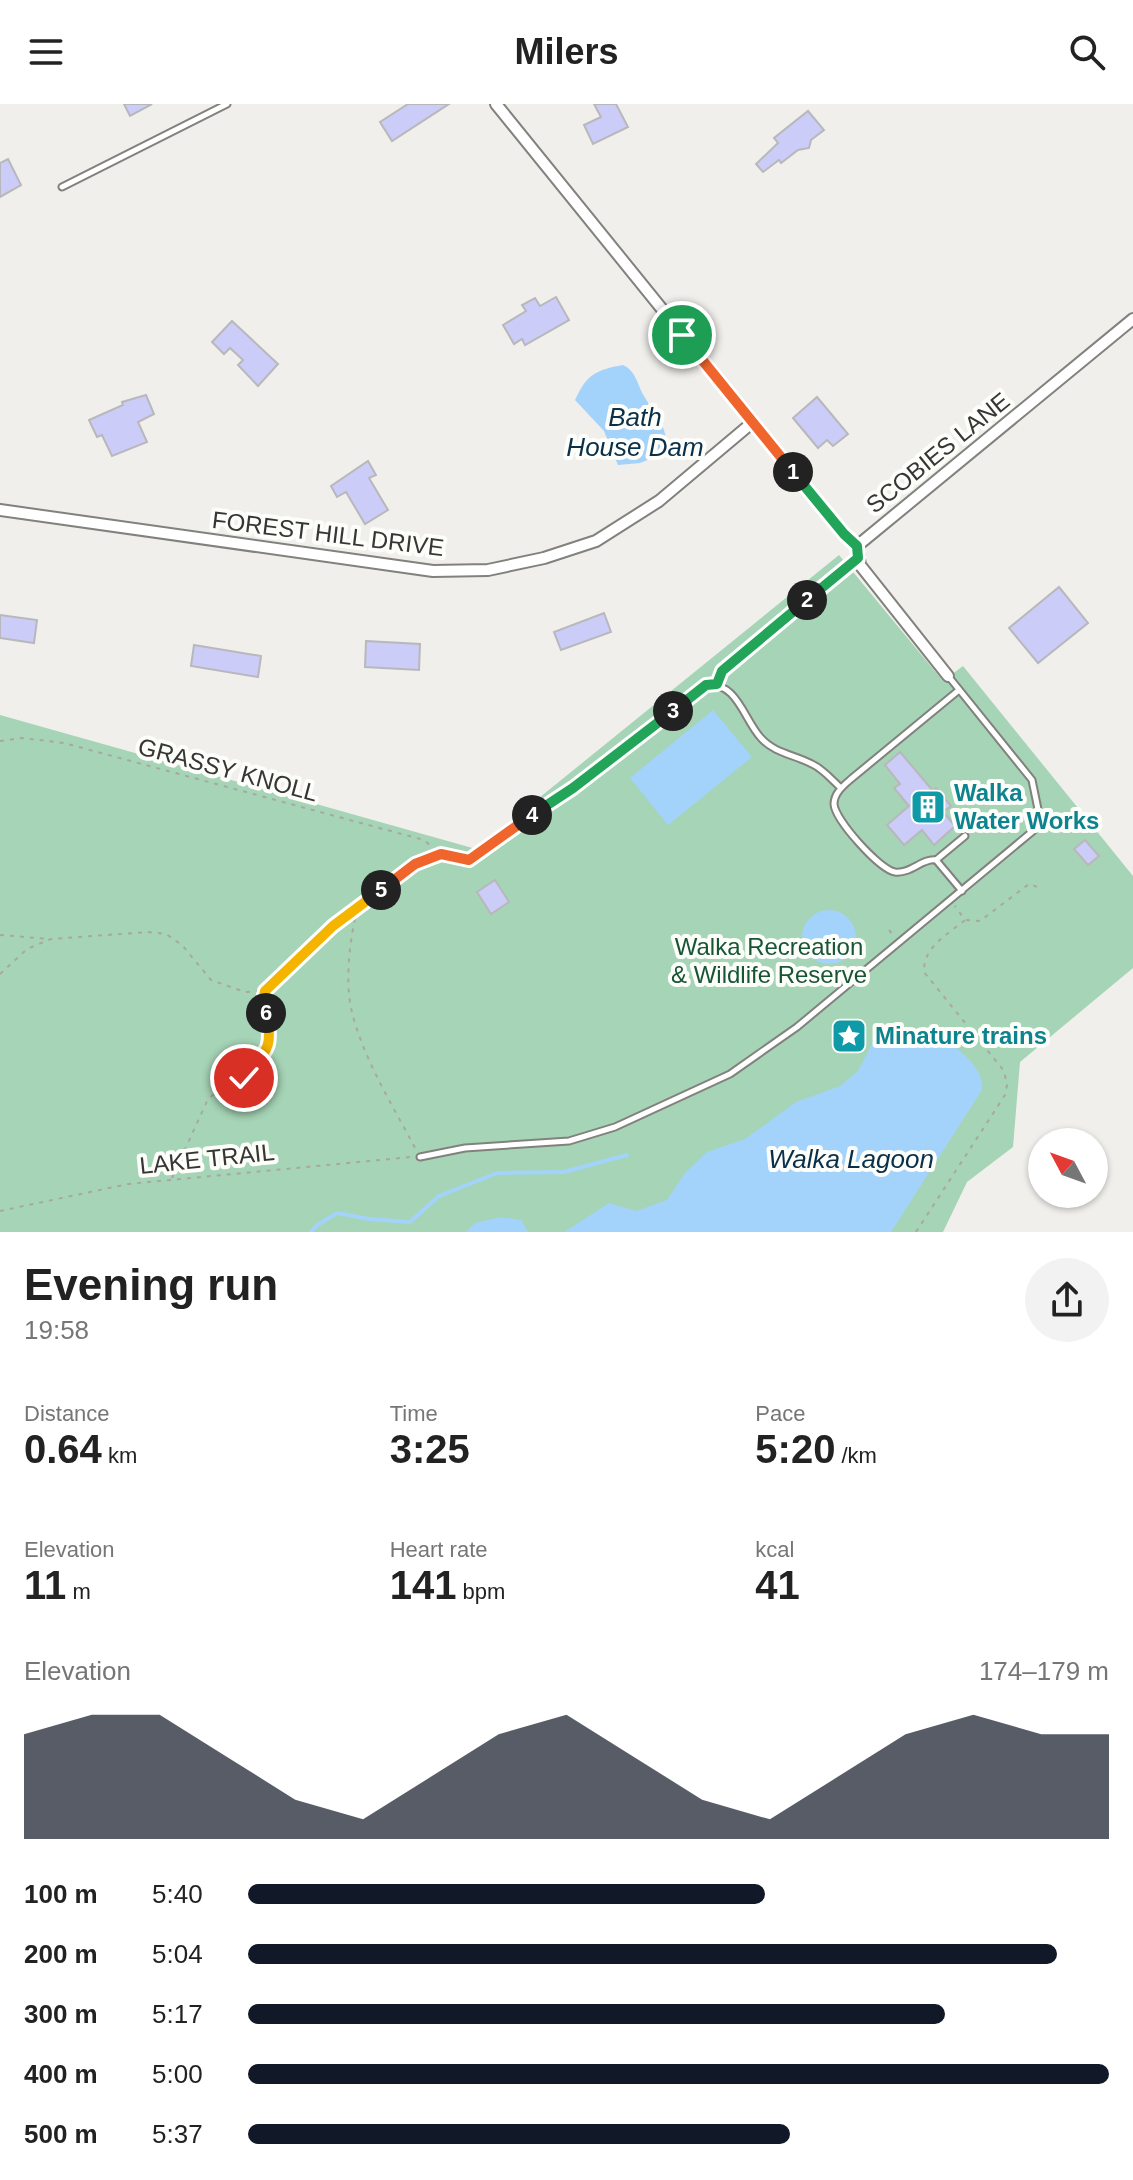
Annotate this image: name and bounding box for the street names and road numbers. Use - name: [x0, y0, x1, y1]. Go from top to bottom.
- street label: SCOBIES LANE: [861, 387, 1015, 519]
- street label: FOREST HILL DRIVE: [211, 506, 446, 561]
- street label: GRASSY KNOLL: [135, 733, 321, 806]
- street label: LAKE TRAIL: [138, 1138, 276, 1179]

